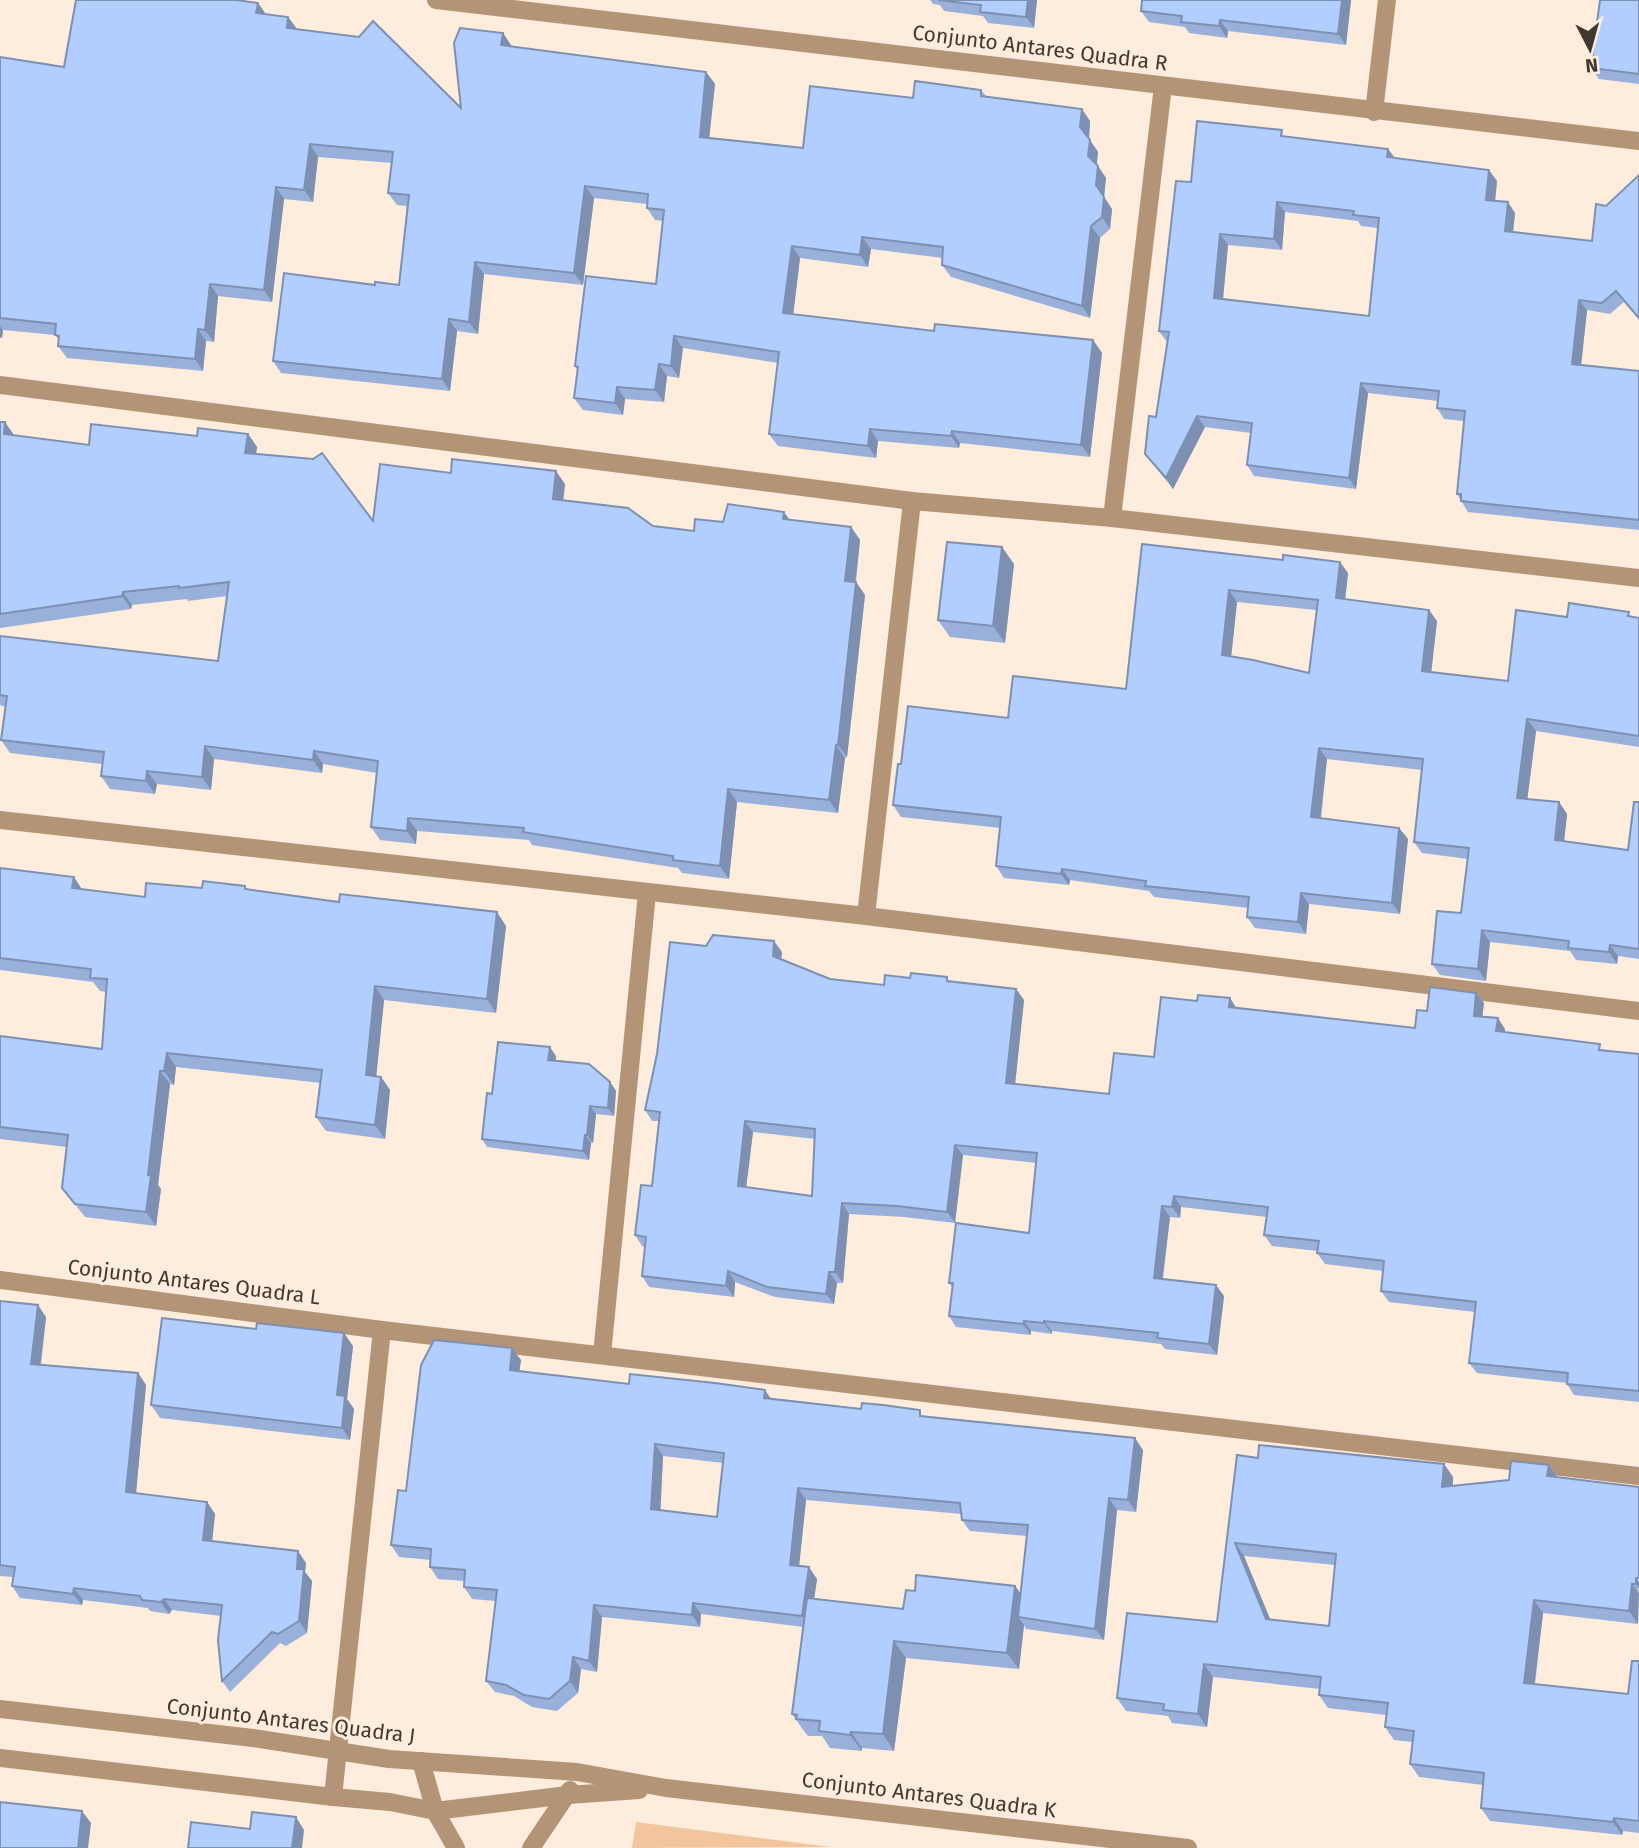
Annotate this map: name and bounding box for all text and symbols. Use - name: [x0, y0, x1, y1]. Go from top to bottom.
- north arrow: [1555, 14, 1625, 84]
- street label: Conjunto Antares Quadra R: [911, 19, 1169, 77]
- text: N: [1584, 53, 1599, 78]
- street label: Conjunto Antares Quadra L: [66, 1254, 322, 1310]
- street label: Conjunto Antares Quadra J: [165, 1693, 417, 1749]
- street label: Conjunto Antares Quadra K: [800, 1766, 1058, 1824]

